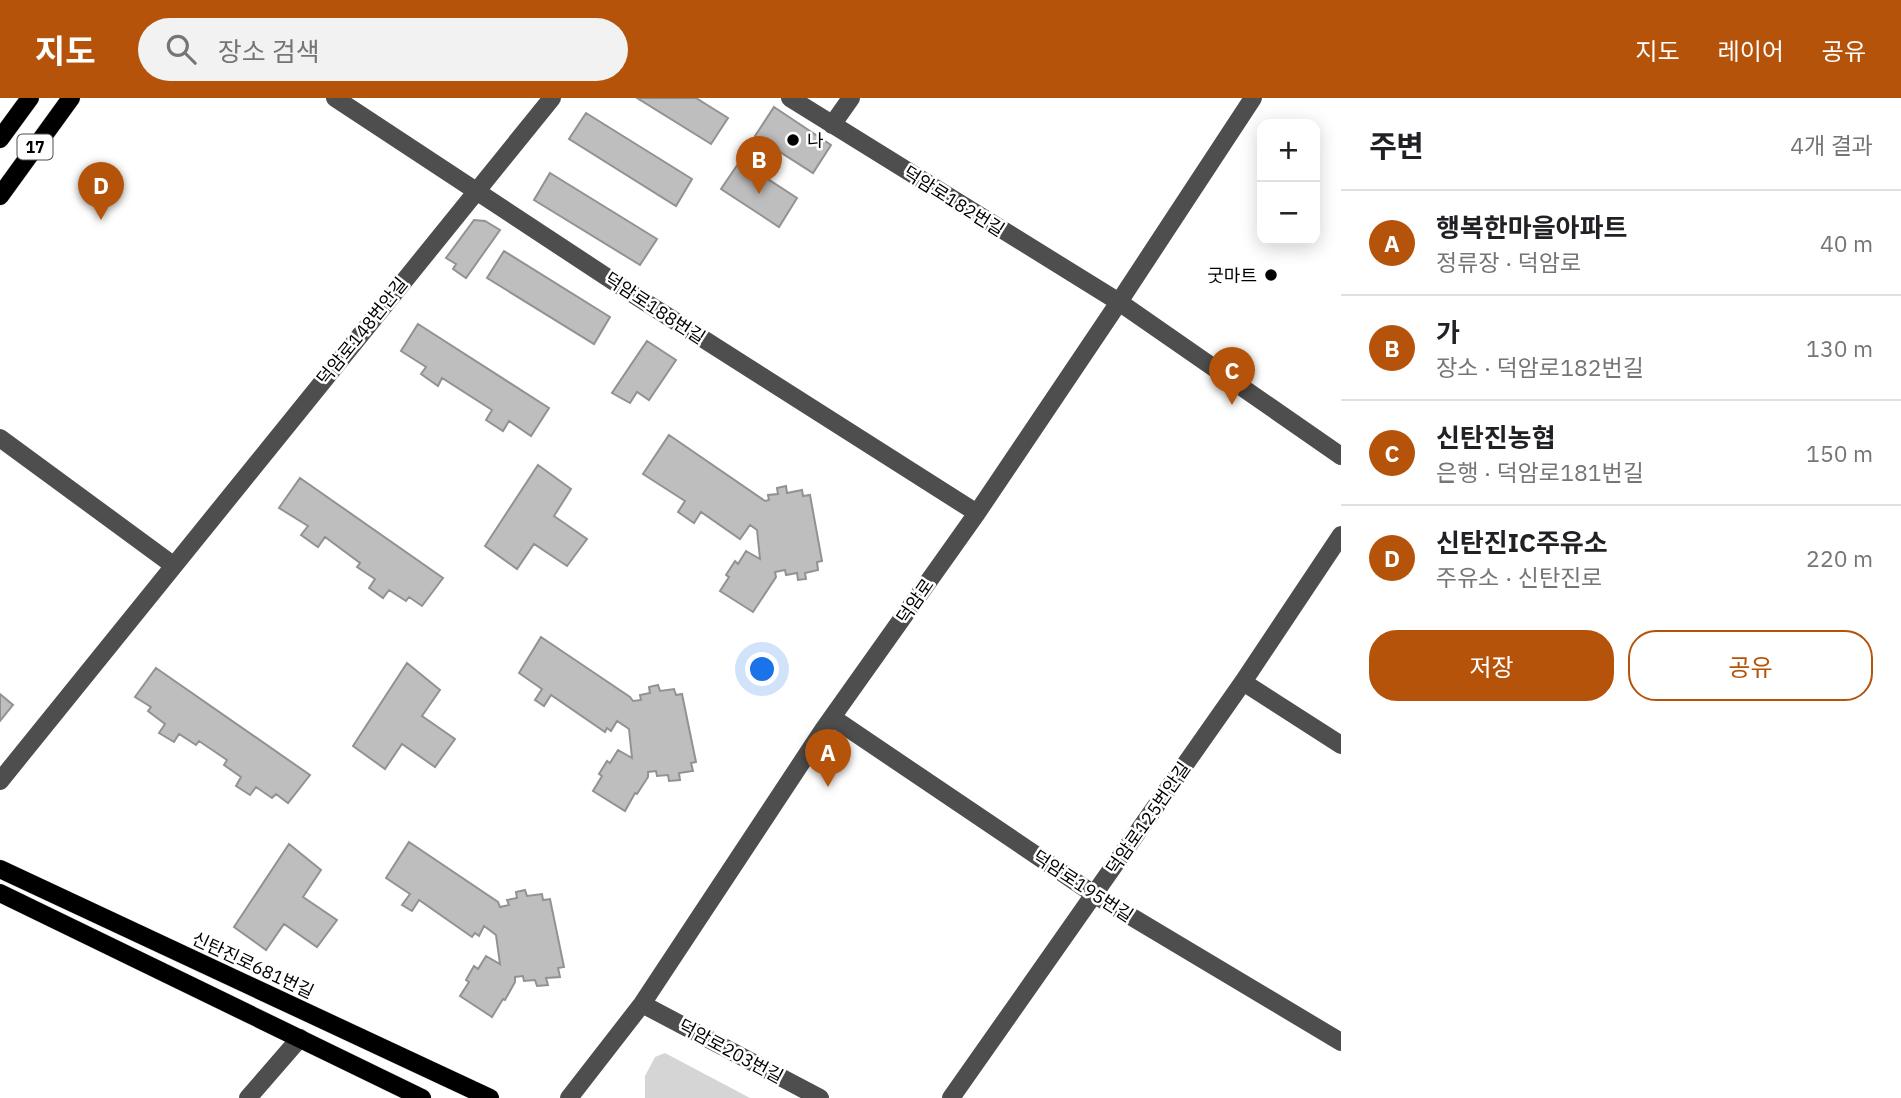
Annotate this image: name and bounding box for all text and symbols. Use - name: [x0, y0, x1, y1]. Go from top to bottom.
- search box: [138, 18, 628, 81]
- text: 지도: [35, 29, 96, 72]
- icon: search: [162, 30, 200, 68]
- text: 장소 검색: [218, 34, 320, 68]
- text: 지도: [1635, 35, 1680, 67]
- text: 레이어: [1718, 35, 1784, 67]
- text: 공유: [1822, 35, 1866, 67]
- map controls: [1257, 119, 1320, 245]
- button: +: [1257, 119, 1320, 182]
- text: 주변: [1369, 126, 1424, 165]
- place label: 나: [807, 129, 824, 152]
- text: 4개 결과: [1790, 130, 1873, 160]
- marker: 나: [785, 132, 801, 148]
- road number: 17: [18, 134, 52, 159]
- pin: B: [736, 136, 782, 194]
- street label: 덕암로182번길: [899, 161, 1009, 241]
- pin: D: [78, 162, 124, 220]
- button: −: [1257, 182, 1320, 245]
- text: 행복한마을아파트: [1436, 210, 1627, 244]
- text: A: [1384, 228, 1400, 258]
- text: 40 m: [1820, 228, 1873, 258]
- text: 정류장 · 덕암로: [1436, 247, 1581, 277]
- place label: 굿마트: [1207, 264, 1257, 287]
- street label: 덕암로188번길: [600, 267, 710, 349]
- marker: 굿마트: [1263, 267, 1279, 283]
- street label: 덕암로148번안길: [312, 273, 412, 389]
- text: 가: [1436, 315, 1460, 349]
- text: B: [1384, 333, 1400, 363]
- text: 130 m: [1806, 333, 1873, 363]
- pin: C: [1209, 347, 1255, 405]
- text: 장소 · 덕암로182번길: [1436, 352, 1644, 382]
- text: 신탄진농협: [1436, 420, 1556, 454]
- text: C: [1385, 438, 1399, 468]
- text: 150 m: [1806, 438, 1873, 468]
- text: 은행 · 덕암로181번길: [1436, 457, 1644, 487]
- text: 신탄진IC주유소: [1436, 525, 1608, 559]
- text: D: [1384, 543, 1400, 573]
- text: 220 m: [1806, 543, 1873, 573]
- text: 주유소 · 신탄진로: [1436, 562, 1602, 592]
- street label: 덕암로: [891, 574, 939, 628]
- button: 저장: [1369, 630, 1614, 701]
- button: 공유: [1628, 630, 1873, 701]
- your location: [745, 652, 779, 686]
- pin: A: [805, 729, 851, 787]
- street label: 덕암로125번안길: [1101, 757, 1195, 879]
- street label: 덕암로195번길: [1028, 845, 1138, 927]
- street label: 신탄진로681번길: [188, 927, 318, 1003]
- street label: 덕암로203번길: [675, 1014, 787, 1088]

